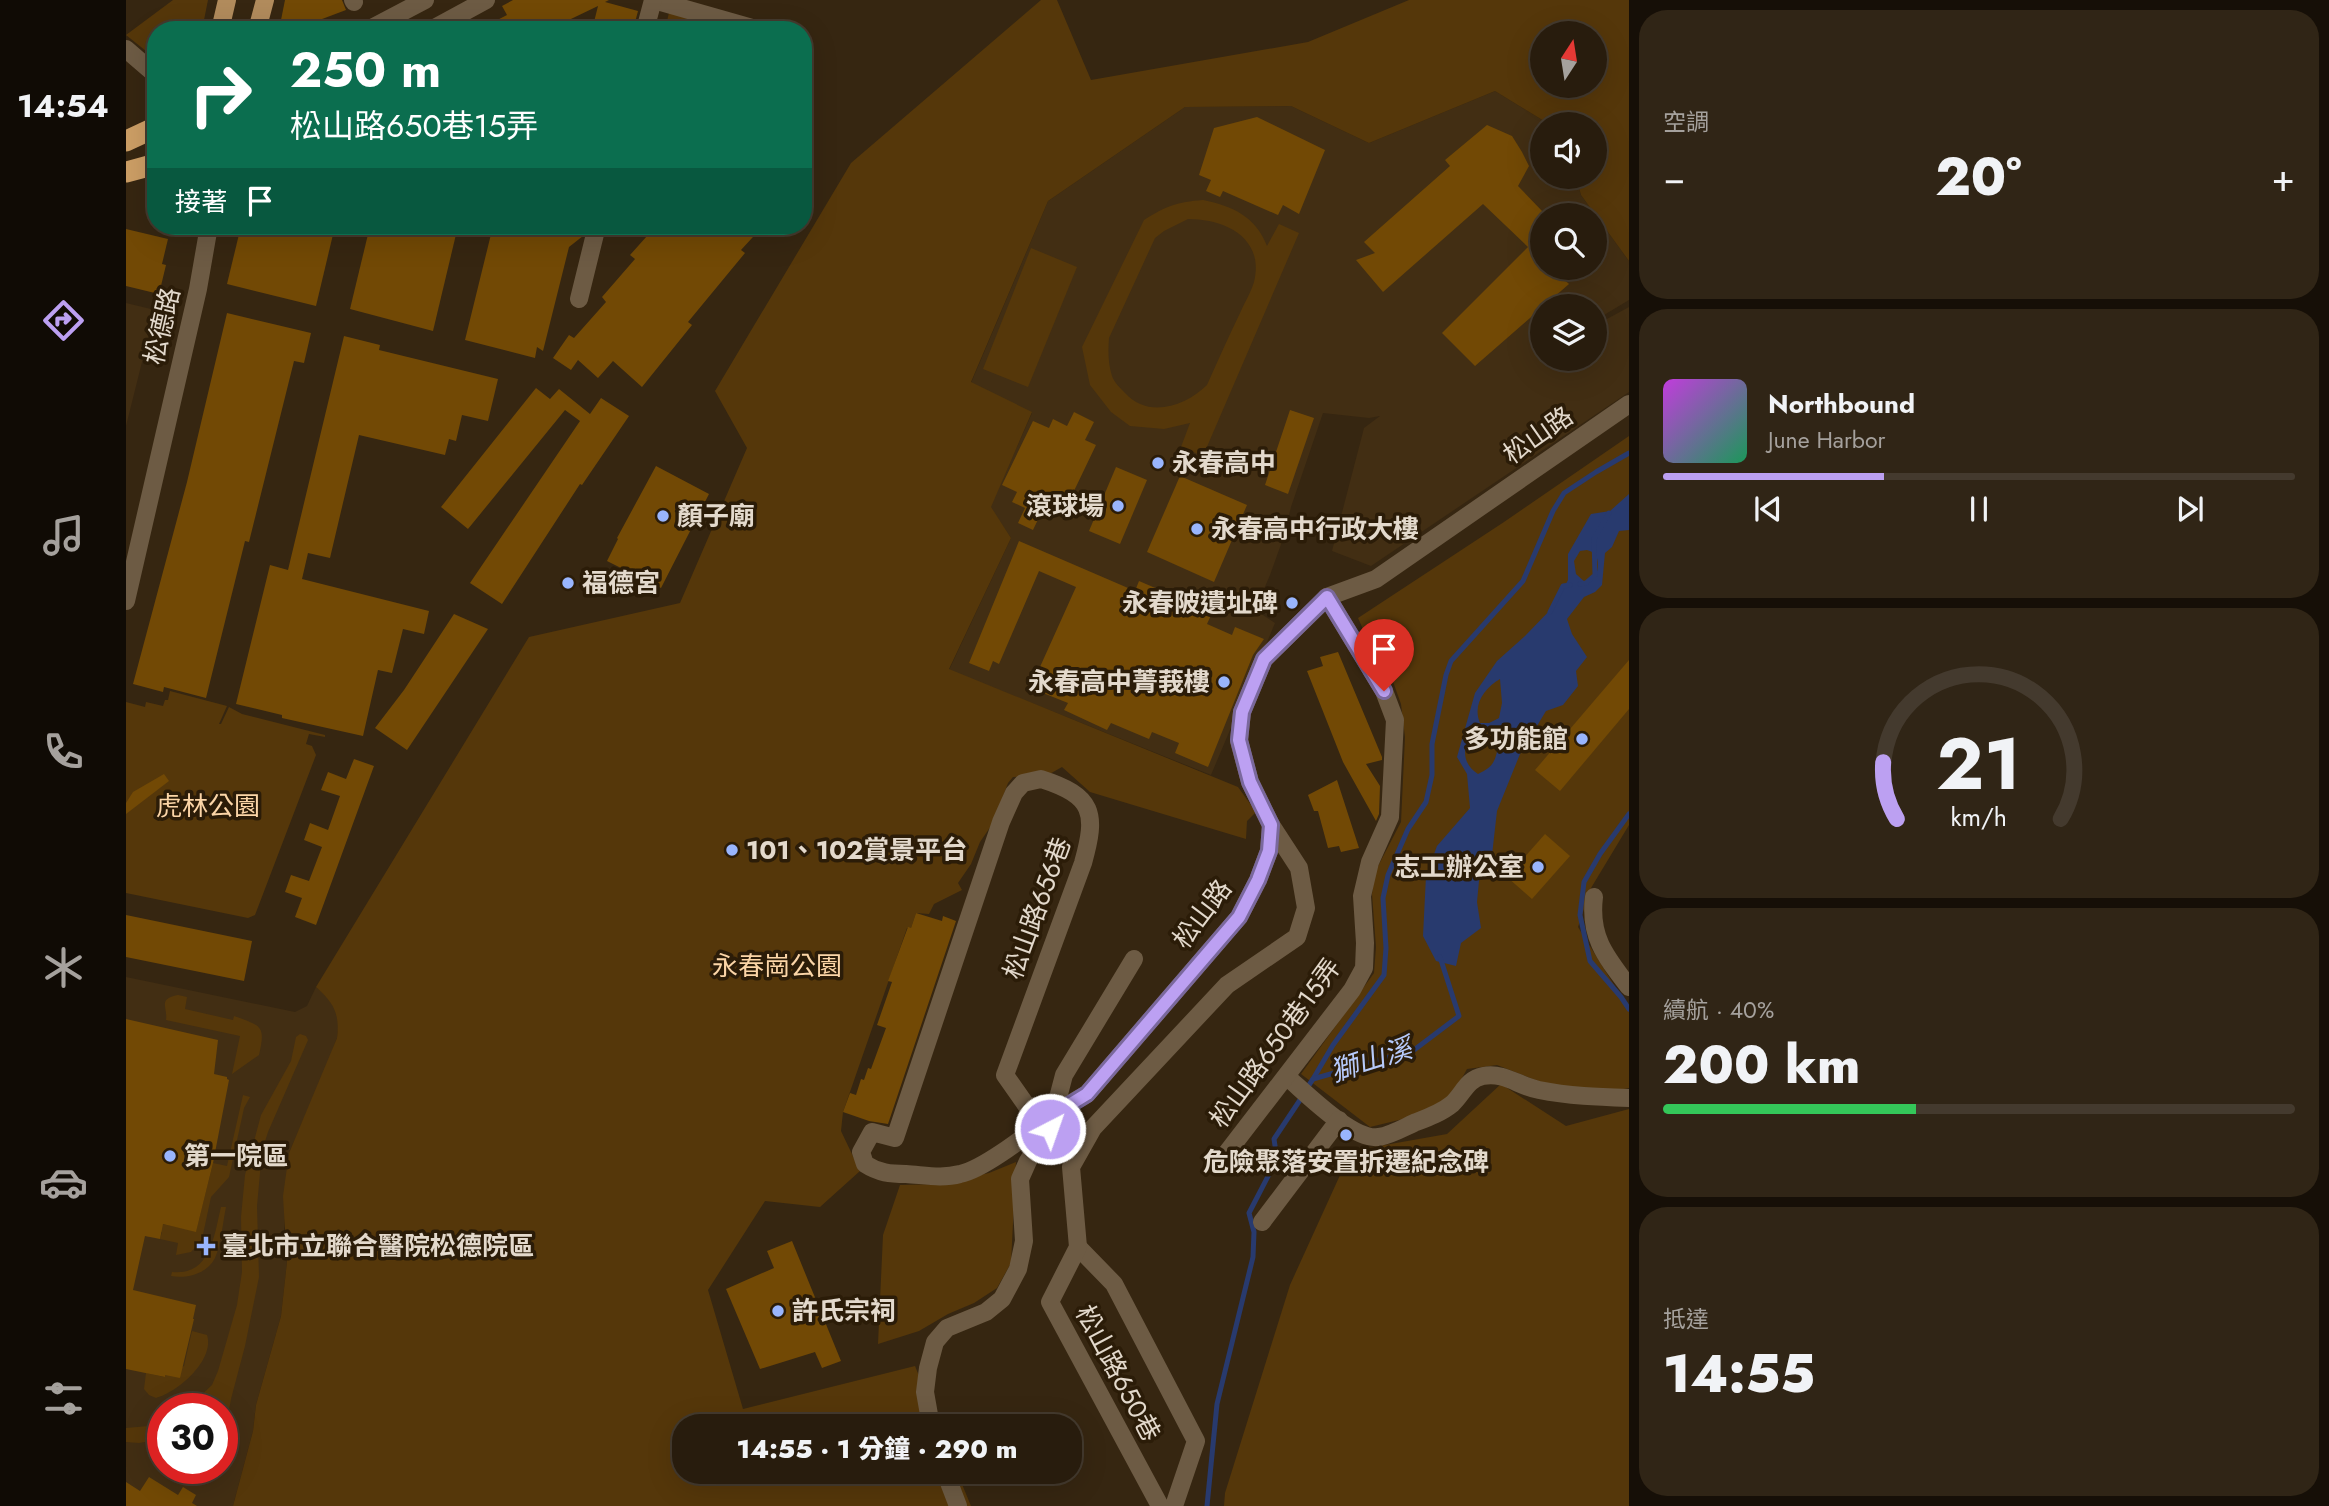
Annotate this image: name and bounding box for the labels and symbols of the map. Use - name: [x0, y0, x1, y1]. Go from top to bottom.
- north arrow: [1530, 21, 1606, 98]
- street label: 松德路: [135, 284, 189, 368]
- street label: 松山路: [1495, 397, 1581, 473]
- place label: 永春高中: [1172, 444, 1276, 482]
- marker: 永春高中: [1150, 455, 1166, 471]
- place label: 滾球場: [1026, 487, 1104, 525]
- place label: 顏子廟: [677, 497, 755, 535]
- marker: 滾球場: [1110, 498, 1126, 514]
- marker: 顏子廟: [655, 508, 671, 524]
- place label: 永春高中行政大樓: [1211, 510, 1419, 548]
- marker: 永春高中行政大樓: [1189, 521, 1205, 537]
- place label: 福德宮: [582, 564, 660, 602]
- marker: 福德宮: [560, 575, 576, 591]
- place label: 永春陂遺址碑: [1122, 584, 1278, 622]
- marker: 永春陂遺址碑: [1284, 595, 1300, 611]
- pin: [1354, 619, 1414, 691]
- place label: 永春高中菁莪樓: [1028, 663, 1210, 701]
- marker: 永春高中菁莪樓: [1216, 674, 1232, 690]
- place label: 多功能館: [1464, 720, 1568, 758]
- marker: 多功能館: [1574, 731, 1590, 747]
- park label: 虎林公園: [156, 787, 260, 825]
- place label: 101、102賞景平台: [746, 831, 967, 869]
- street label: 松山路656巷: [994, 832, 1080, 984]
- marker: 101、102賞景平台: [724, 842, 740, 858]
- place label: 志工辦公室: [1394, 848, 1524, 886]
- marker: 志工辦公室: [1530, 859, 1546, 875]
- street label: 松山路: [1163, 871, 1241, 957]
- park label: 永春崗公園: [712, 947, 842, 985]
- street label: 松山路650巷15弄: [1200, 950, 1350, 1136]
- water label: 獅山溪: [1325, 1026, 1421, 1092]
- position arrow: [1013, 1092, 1087, 1166]
- marker: 危險聚落安置拆遷紀念碑: [1338, 1127, 1354, 1143]
- place label: 第一院區: [184, 1137, 288, 1175]
- place label: 危險聚落安置拆遷紀念碑: [1203, 1143, 1489, 1181]
- marker: 第一院區: [162, 1148, 178, 1164]
- place label: 臺北市立聯合醫院松德院區: [222, 1227, 534, 1265]
- marker: 臺北市立聯合醫院松德院區: [196, 1236, 216, 1256]
- place label: 許氏宗祠: [792, 1292, 896, 1330]
- street label: 松山路650巷: [1066, 1298, 1170, 1448]
- marker: 許氏宗祠: [770, 1303, 786, 1319]
- speed limit sign: 30: [147, 1393, 238, 1484]

